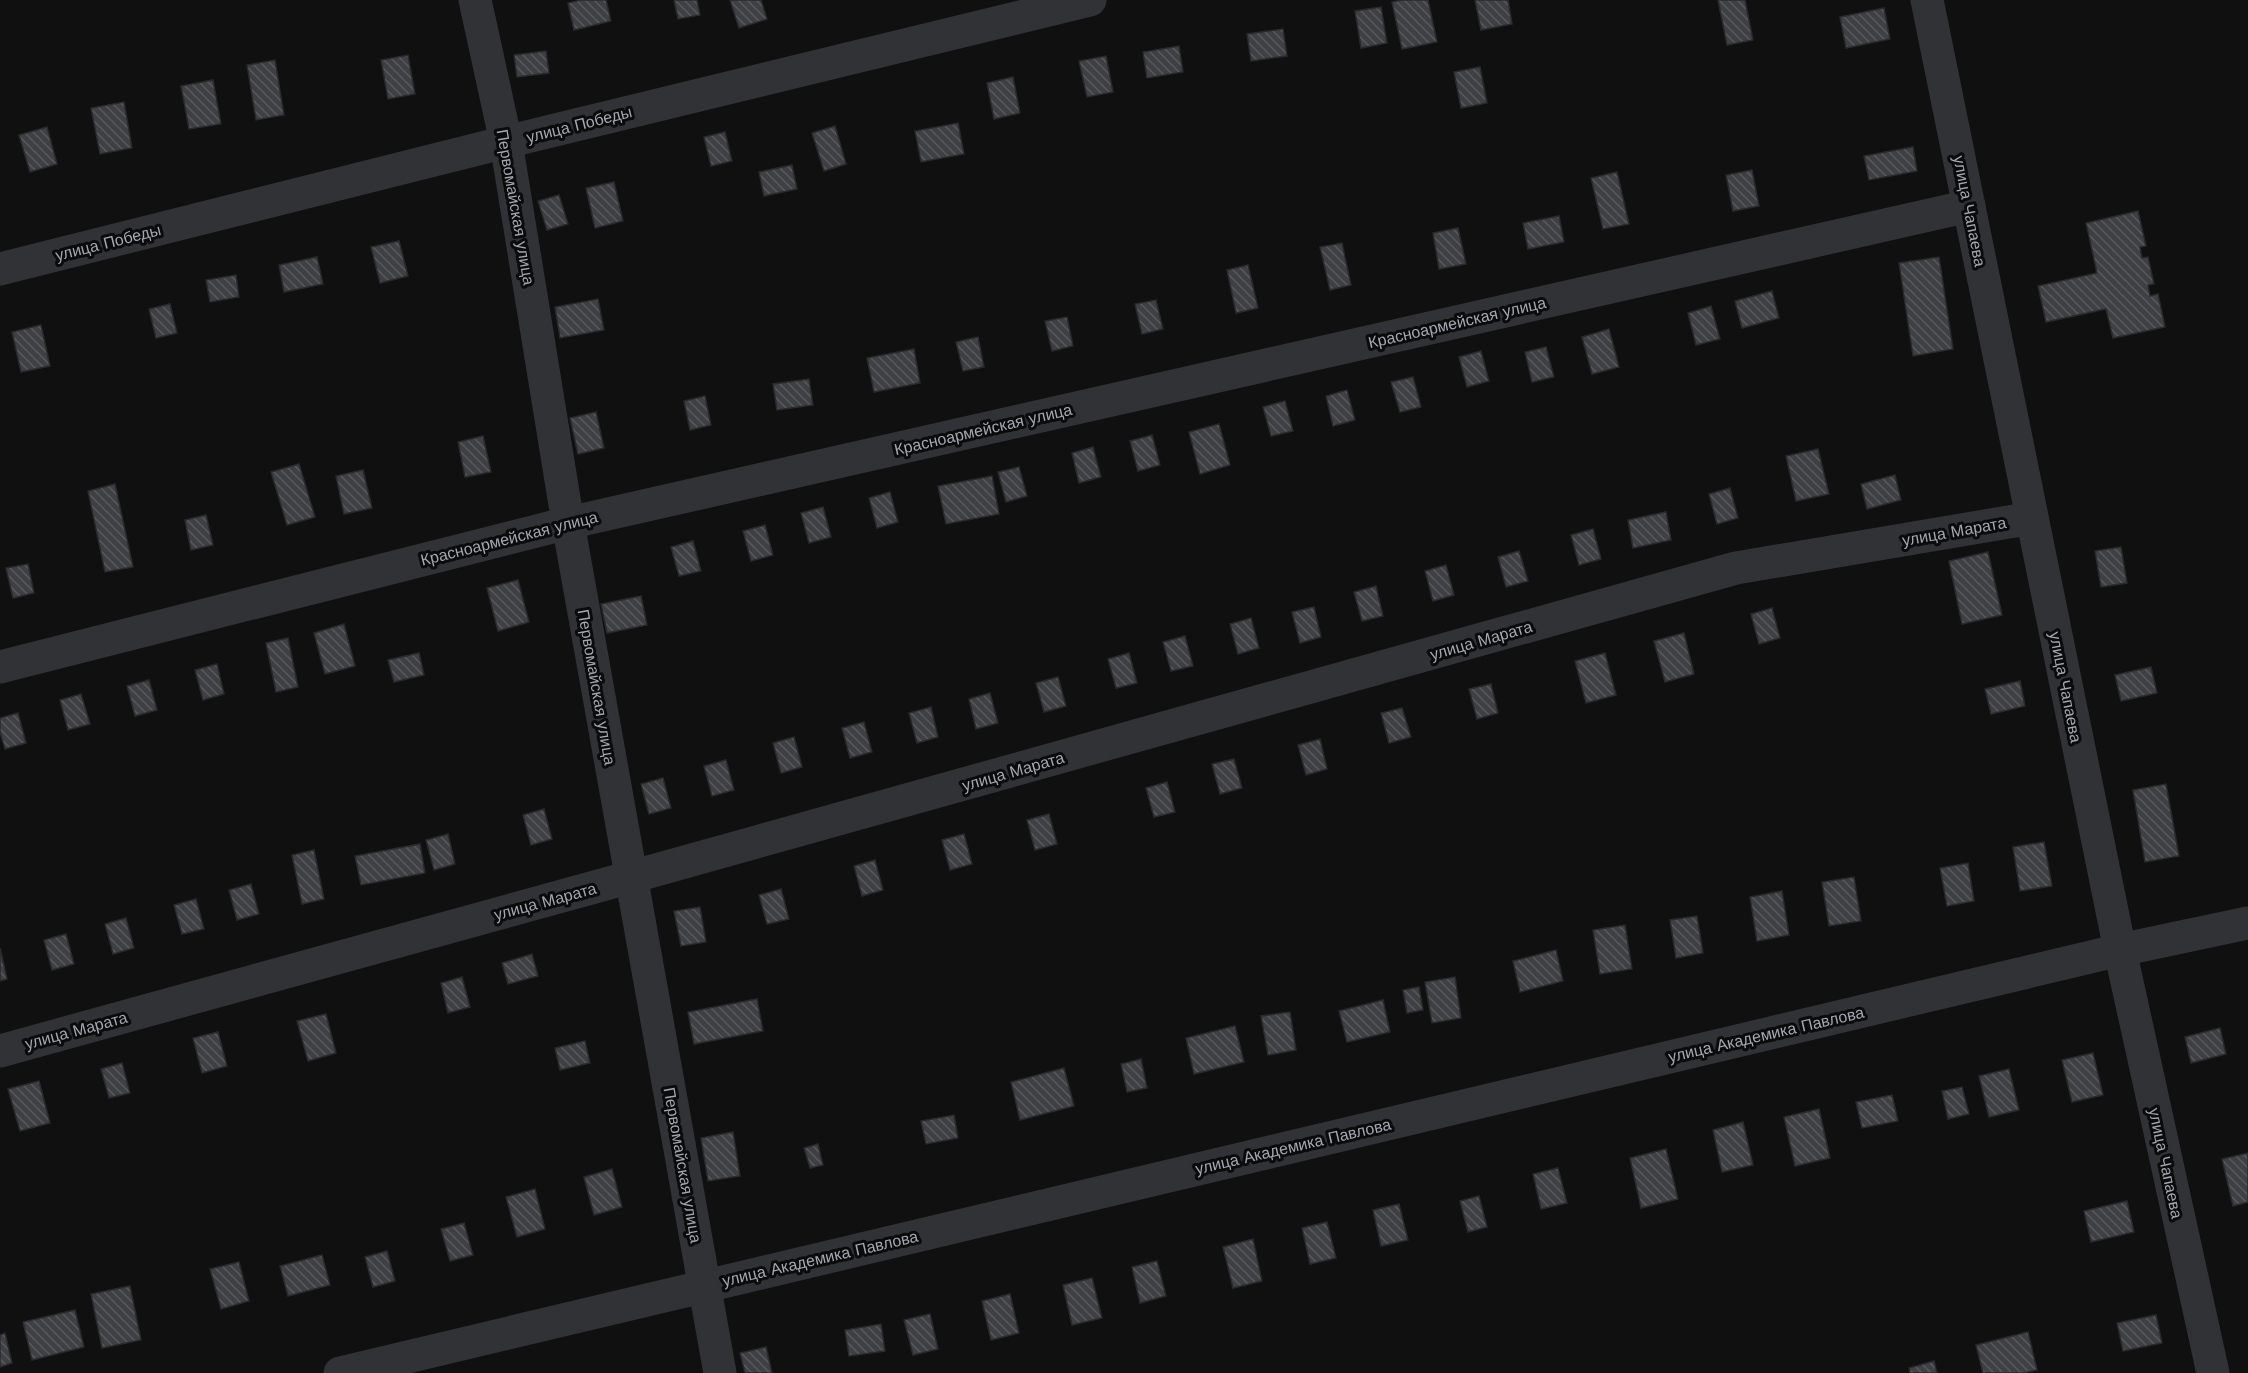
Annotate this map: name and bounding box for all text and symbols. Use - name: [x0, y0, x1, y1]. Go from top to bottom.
- street label: улица Победы: [524, 102, 634, 147]
- street label: Первомайская улица: [492, 128, 539, 286]
- street label: улица Чапаева: [1949, 154, 1990, 268]
- street label: улица Победы: [53, 220, 163, 265]
- street label: Красноармейская улица: [1366, 293, 1548, 352]
- street label: Красноармейская улица: [892, 400, 1074, 459]
- street label: Красноармейская улица: [419, 507, 600, 570]
- street label: улица Марата: [1901, 513, 2008, 550]
- street label: Первомайская улица: [573, 608, 620, 766]
- street label: улица Марата: [1428, 617, 1534, 664]
- street label: улица Чапаева: [2045, 630, 2086, 744]
- street label: улица Марата: [960, 748, 1066, 795]
- street label: улица Марата: [492, 879, 599, 924]
- street label: улица Академика Павлова: [1666, 1003, 1866, 1066]
- street label: улица Марата: [23, 1008, 130, 1053]
- street label: Первомайская улица: [659, 1086, 706, 1244]
- street label: улица Чапаева: [2145, 1106, 2187, 1220]
- street label: улица Академика Павлова: [1193, 1115, 1393, 1178]
- street label: улица Академика Павлова: [720, 1227, 920, 1290]

